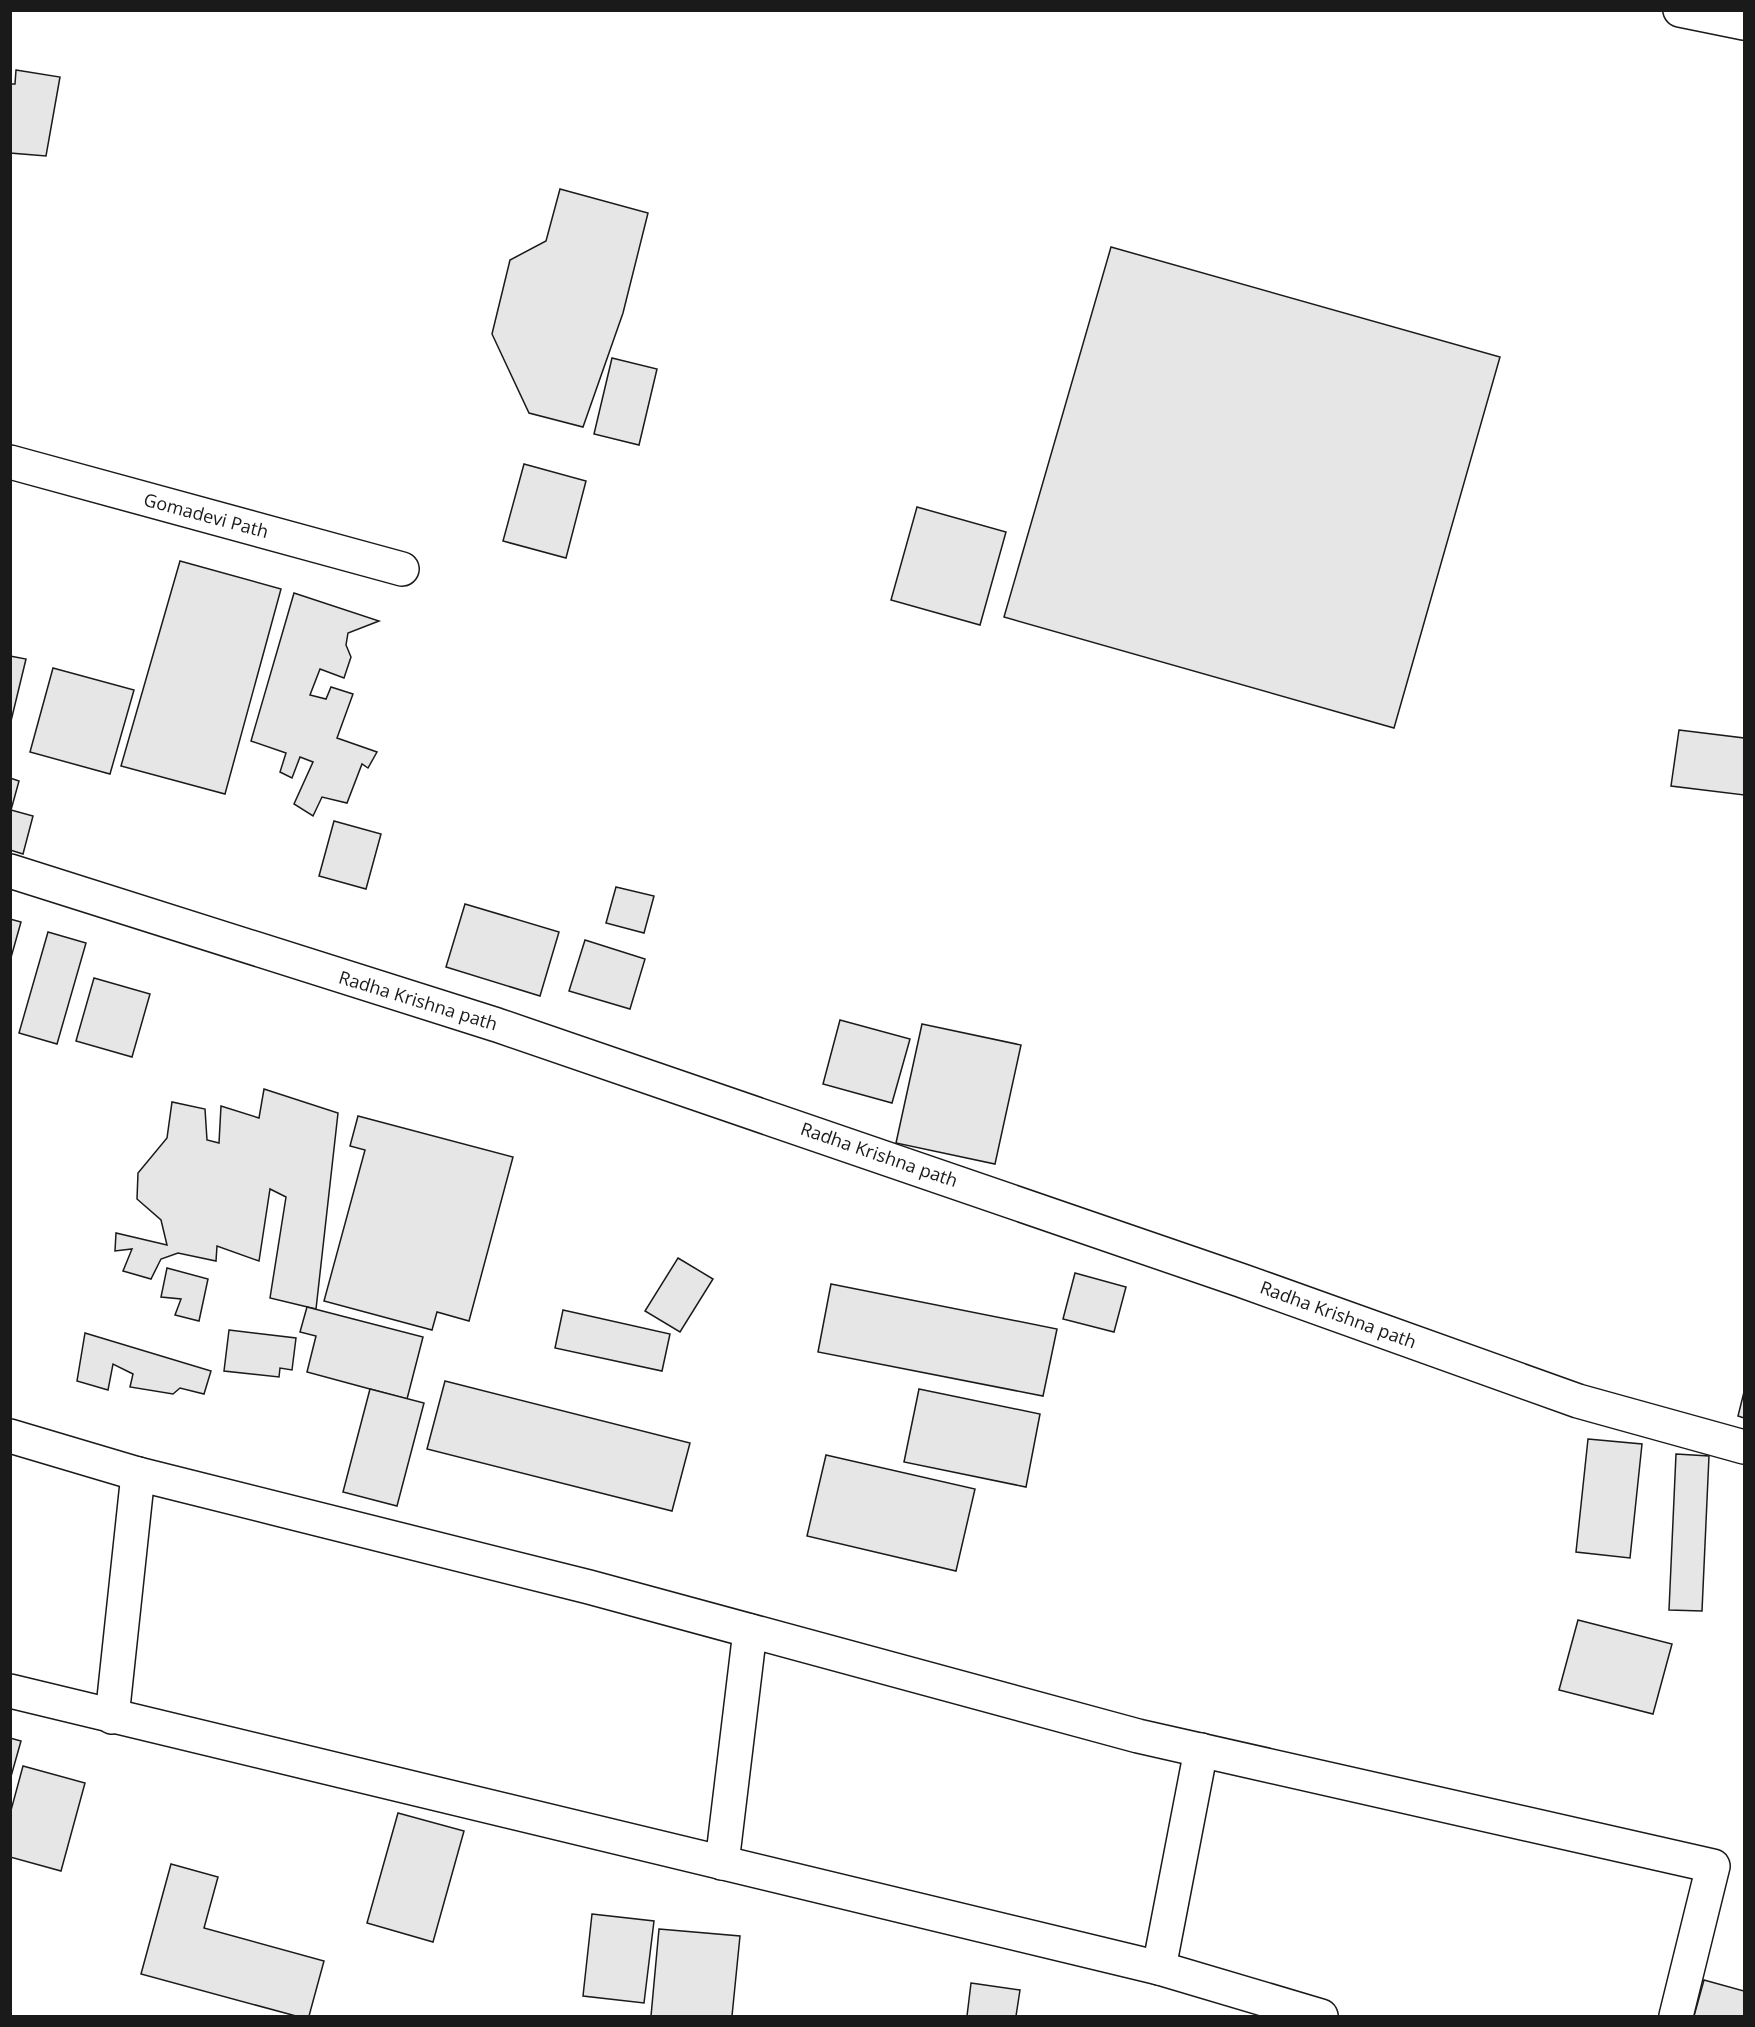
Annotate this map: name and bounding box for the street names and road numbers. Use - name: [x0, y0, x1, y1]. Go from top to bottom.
- street label: Gomadevi Path: [141, 487, 271, 543]
- street label: Radha Krishna path: [336, 965, 500, 1036]
- street label: Radha Krishna path: [798, 1116, 961, 1192]
- street label: Radha Krishna path: [1257, 1275, 1420, 1353]

